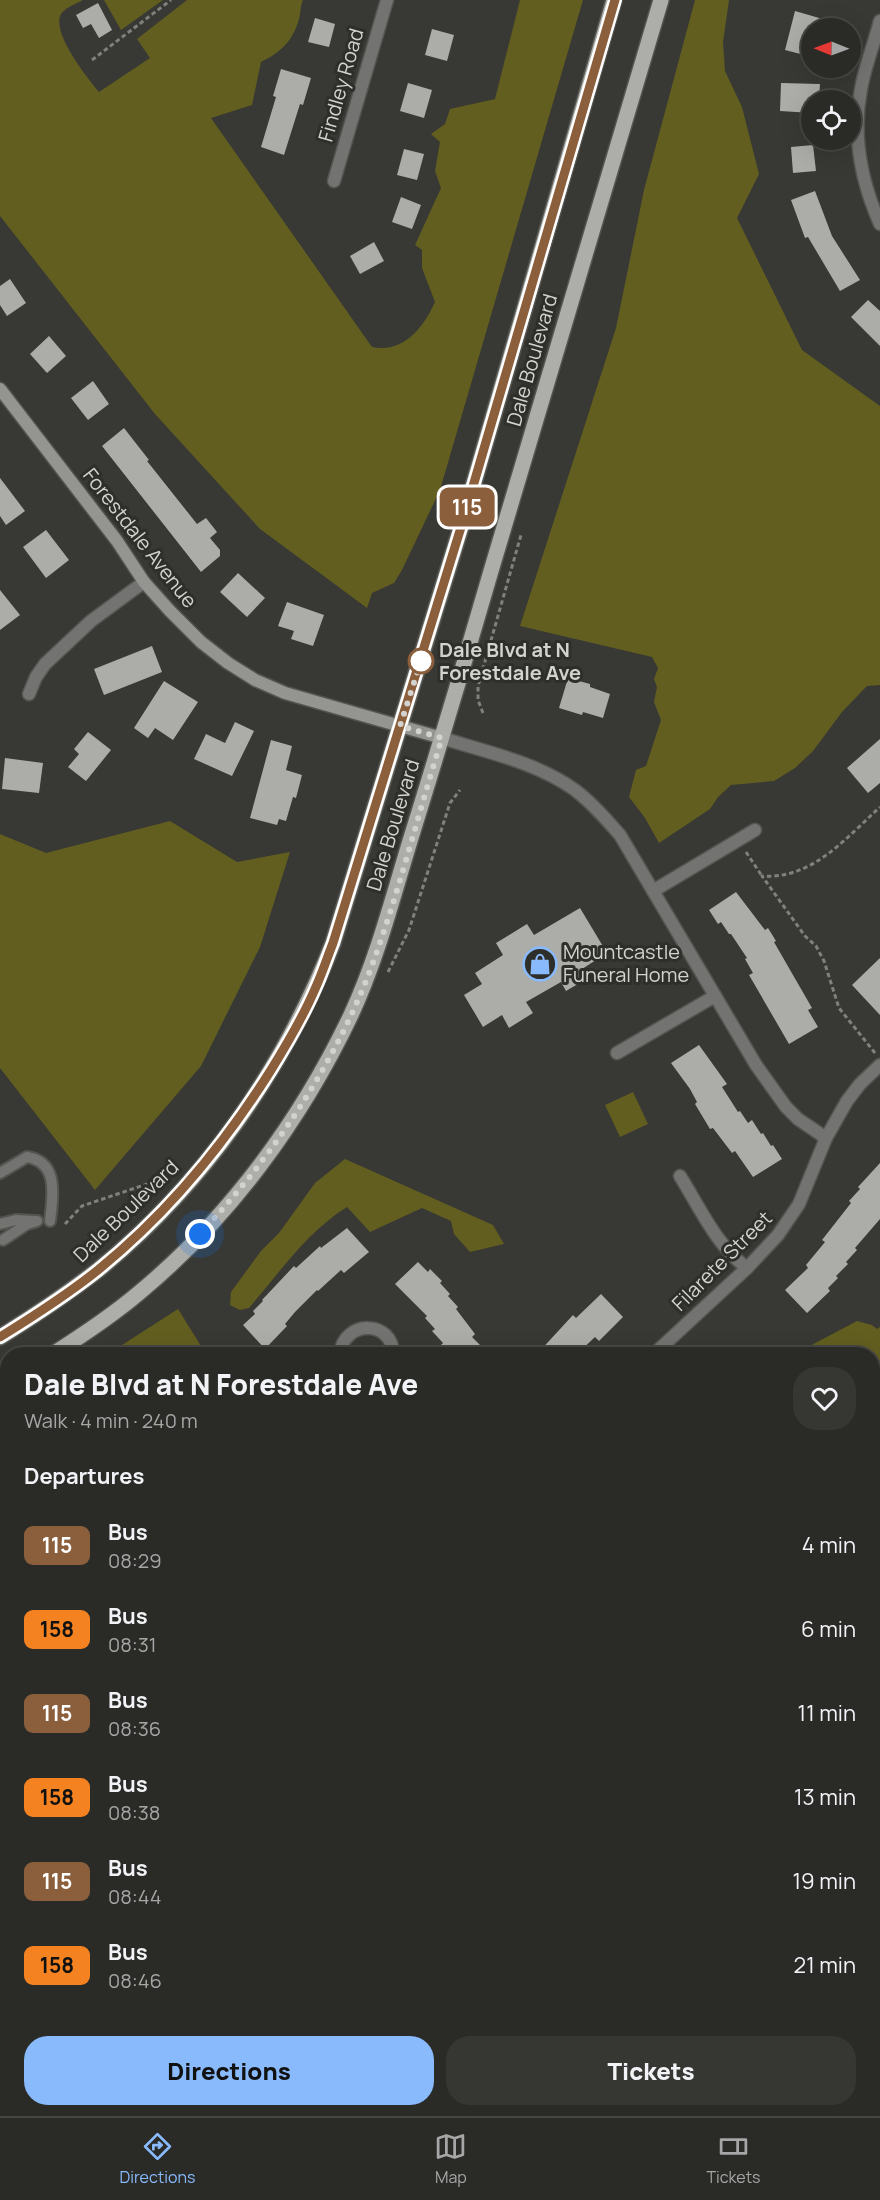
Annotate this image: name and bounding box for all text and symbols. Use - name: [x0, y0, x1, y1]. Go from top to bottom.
- north arrow: [801, 18, 861, 78]
- map controls: [801, 18, 861, 150]
- street label: Findley Road: [311, 25, 370, 145]
- button: locate: [801, 90, 861, 150]
- street label: Dale Boulevard: [500, 291, 563, 429]
- street label: Forestdale Avenue: [77, 462, 203, 613]
- line badge: 115: [432, 488, 502, 526]
- text: 115: [452, 493, 482, 521]
- place label: Dale Blvd at N Forestdale Ave: [439, 636, 581, 686]
- marker: Dale Blvd at N Forestdale Ave: [408, 648, 434, 674]
- street label: Dale Boulevard: [360, 756, 425, 894]
- place label: Mountcastle Funeral Home: [563, 938, 689, 988]
- shop icon: Mountcastle Funeral Home: [522, 946, 558, 982]
- street label: Dale Boulevard: [67, 1154, 184, 1268]
- street label: Filarete Street: [666, 1205, 778, 1317]
- your location: [185, 1219, 215, 1249]
- text: Dale Blvd at N Forestdale Ave: [24, 1365, 418, 1403]
- button: heart: [793, 1367, 856, 1430]
- text: Walk · 4 min · 240 m: [24, 1407, 198, 1434]
- text: Departures: [24, 1461, 144, 1491]
- text: Bus: [108, 1517, 148, 1547]
- text: 4 min: [802, 1530, 856, 1560]
- text: 115: [42, 1531, 72, 1559]
- text: 08:29: [108, 1547, 162, 1574]
- text: Bus: [108, 1601, 148, 1631]
- text: 6 min: [801, 1614, 856, 1644]
- text: 158: [40, 1615, 74, 1643]
- text: 08:31: [108, 1631, 157, 1658]
- text: Bus: [108, 1685, 148, 1715]
- text: 11 min: [798, 1698, 856, 1728]
- text: 115: [42, 1699, 72, 1727]
- text: 08:36: [108, 1715, 161, 1742]
- text: Bus: [108, 1769, 148, 1799]
- text: 13 min: [794, 1782, 856, 1812]
- text: 158: [40, 1783, 74, 1811]
- text: 08:38: [108, 1799, 160, 1826]
- text: Bus: [108, 1853, 148, 1883]
- text: 19 min: [793, 1866, 856, 1896]
- text: 115: [42, 1867, 72, 1895]
- text: 08:44: [108, 1883, 162, 1910]
- text: Bus: [108, 1937, 148, 1967]
- text: 21 min: [794, 1950, 856, 1980]
- text: 158: [40, 1951, 74, 1979]
- text: 08:46: [108, 1967, 162, 1994]
- button: Directions: [24, 2036, 434, 2105]
- button: Tickets: [446, 2036, 856, 2105]
- tab: Directions: [120, 2130, 195, 2188]
- tab: Map: [434, 2130, 467, 2188]
- tab: Tickets: [706, 2130, 760, 2188]

